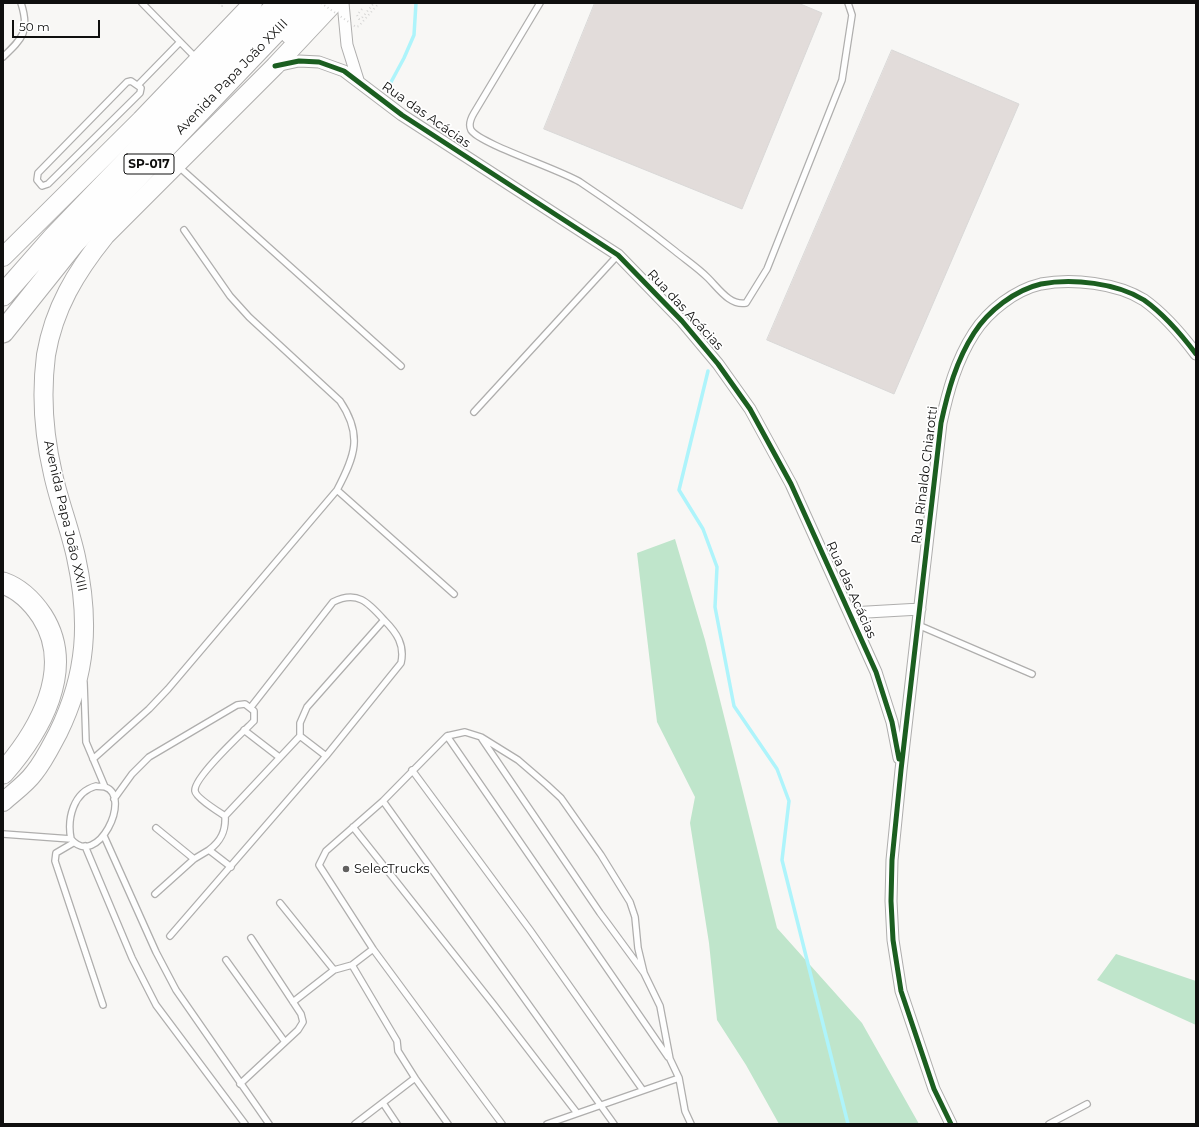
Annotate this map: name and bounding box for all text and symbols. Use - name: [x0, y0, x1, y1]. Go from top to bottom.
- scale bar: [14, 12, 102, 38]
- street label: Avenida Papa João XXIII: [173, 16, 291, 138]
- text: 50 m: [19, 19, 50, 34]
- street label: Rua das Acácias: [379, 79, 473, 151]
- road number: SP-017: [124, 154, 174, 174]
- street label: Rua das Acácias: [644, 266, 726, 354]
- street label: Rua Rinaldo Chiarotti: [909, 405, 941, 545]
- street label: Avenida Papa João XXIII: [40, 439, 90, 593]
- street label: Rua das Acácias: [823, 539, 879, 641]
- place label: SelecTrucks: [354, 861, 430, 877]
- marker: SelecTrucks: [341, 864, 351, 874]

